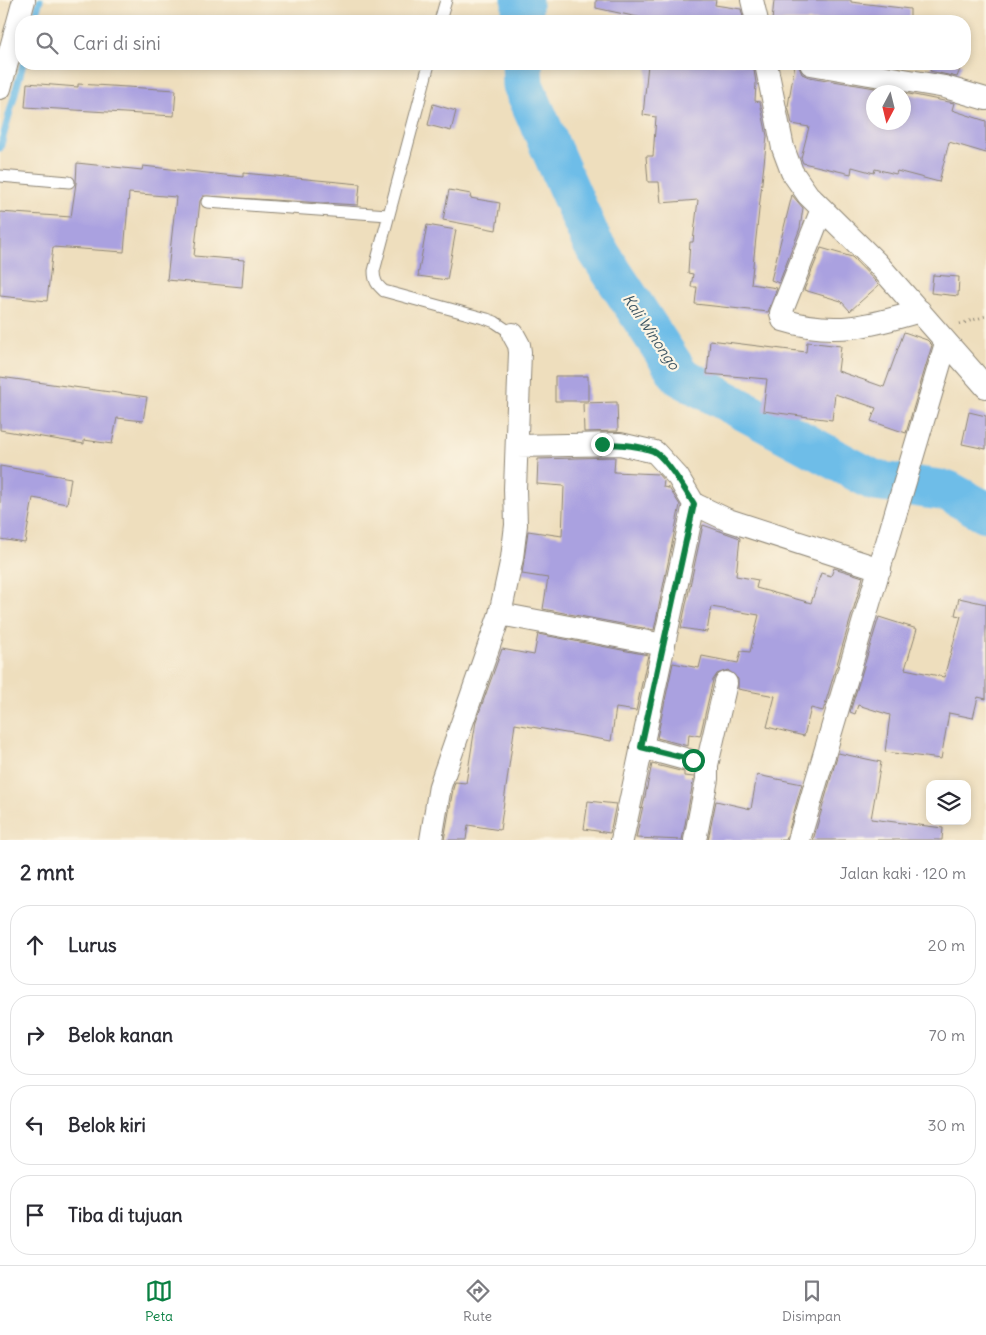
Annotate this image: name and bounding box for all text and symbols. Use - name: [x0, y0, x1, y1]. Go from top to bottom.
- search box: [15, 15, 971, 70]
- icon: search: [33, 29, 61, 57]
- text: Cari di sini: [73, 31, 161, 55]
- north arrow: [866, 85, 911, 130]
- water label: Kali Winongo: [619, 290, 685, 375]
- route end: [591, 433, 614, 456]
- route start: [682, 749, 705, 772]
- map controls: [926, 780, 971, 825]
- button: layers: [926, 780, 971, 825]
- text: 2 mnt: [20, 859, 74, 886]
- text: Jalan kaki · 120 m: [839, 863, 966, 883]
- icon: ahead: [21, 931, 49, 959]
- text: Lurus: [68, 933, 117, 957]
- text: 20 m: [928, 935, 965, 955]
- icon: right: [21, 1021, 49, 1049]
- text: Belok kanan: [68, 1023, 173, 1047]
- text: 70 m: [929, 1025, 965, 1045]
- icon: left: [21, 1111, 49, 1139]
- text: Belok kiri: [68, 1113, 146, 1137]
- text: 30 m: [928, 1115, 965, 1135]
- icon: arrive: [21, 1201, 49, 1229]
- text: Tiba di tujuan: [68, 1203, 183, 1227]
- tab: Peta: [145, 1277, 173, 1325]
- tab: Rute: [463, 1277, 492, 1325]
- tab: Disimpan: [782, 1277, 841, 1325]

